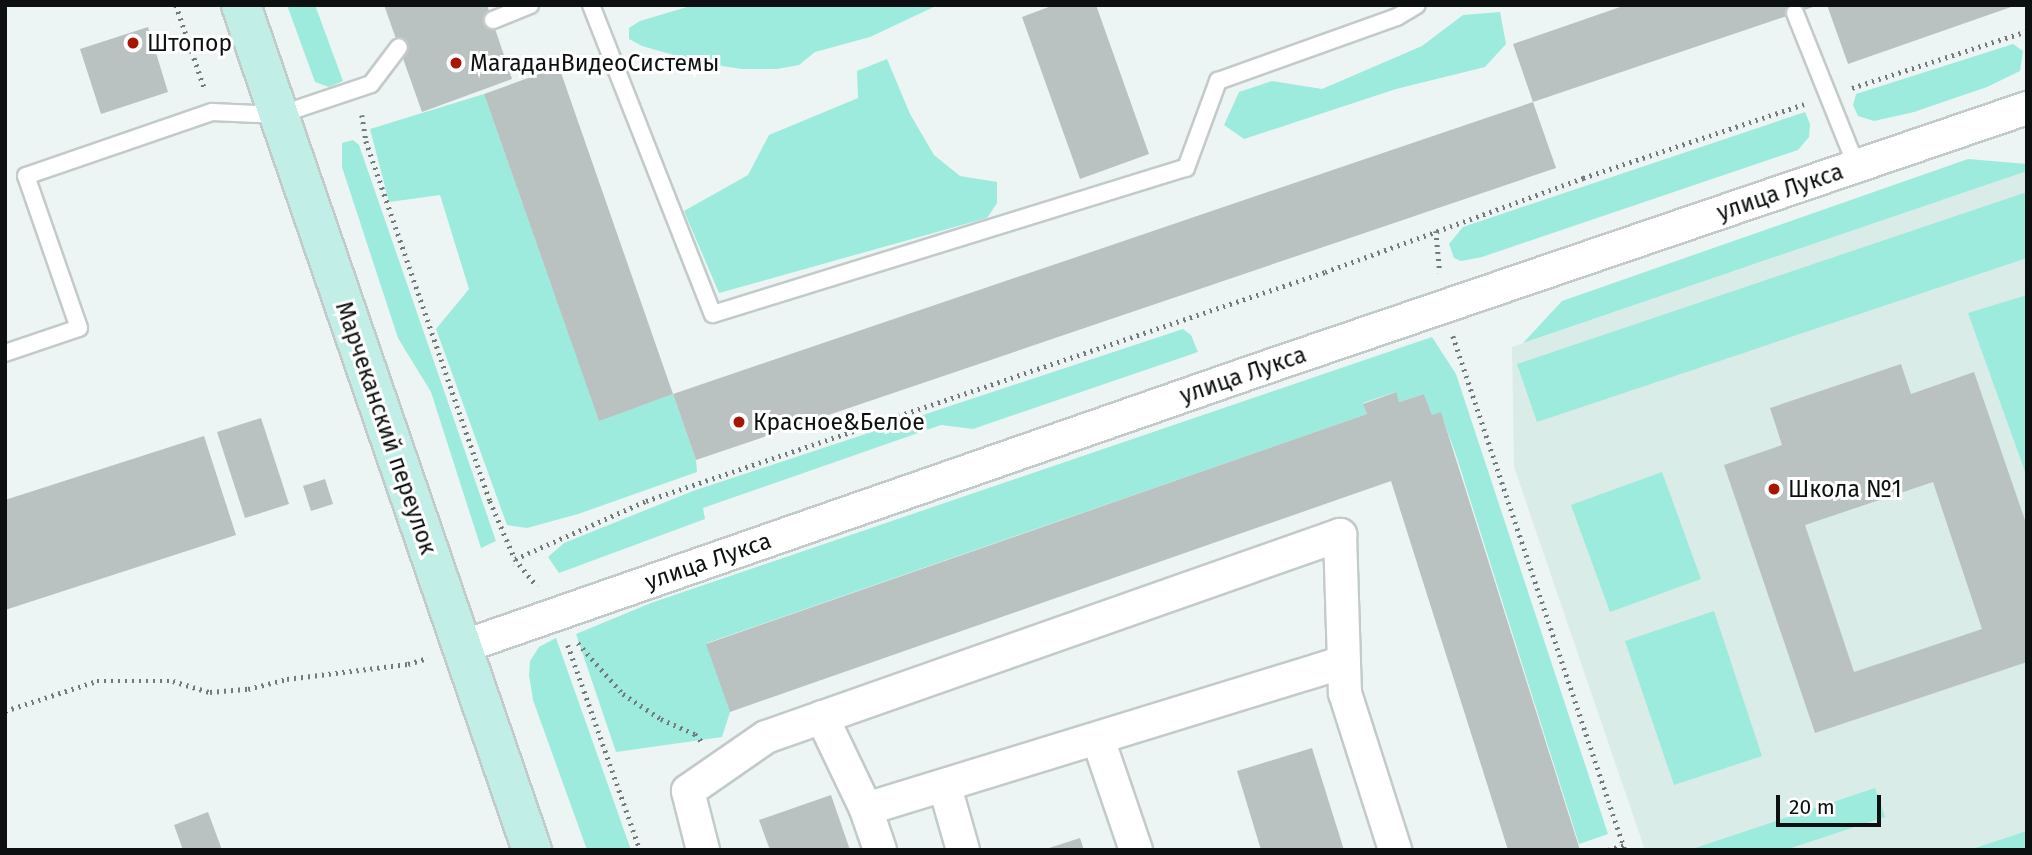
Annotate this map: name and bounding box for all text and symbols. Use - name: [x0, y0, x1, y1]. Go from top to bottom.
- place label: Штопор: [147, 29, 232, 57]
- marker: Штопор: [125, 35, 141, 51]
- place label: МагаданВидеоСистемы: [470, 49, 719, 77]
- marker: МагаданВидеоСистемы: [448, 55, 464, 71]
- street label: улица Лукса: [1713, 158, 1847, 226]
- street label: Марчеканский переулок: [330, 298, 442, 558]
- street label: улица Лукса: [1176, 341, 1310, 409]
- place label: Красное&Белое: [753, 408, 925, 436]
- marker: Красное&Белое: [731, 414, 747, 430]
- place label: Школа №1: [1788, 475, 1902, 503]
- marker: Школа №1: [1766, 481, 1782, 497]
- street label: улица Лукса: [641, 527, 775, 595]
- scale bar: [1780, 782, 1885, 826]
- text: 20 m: [1789, 794, 1835, 820]

